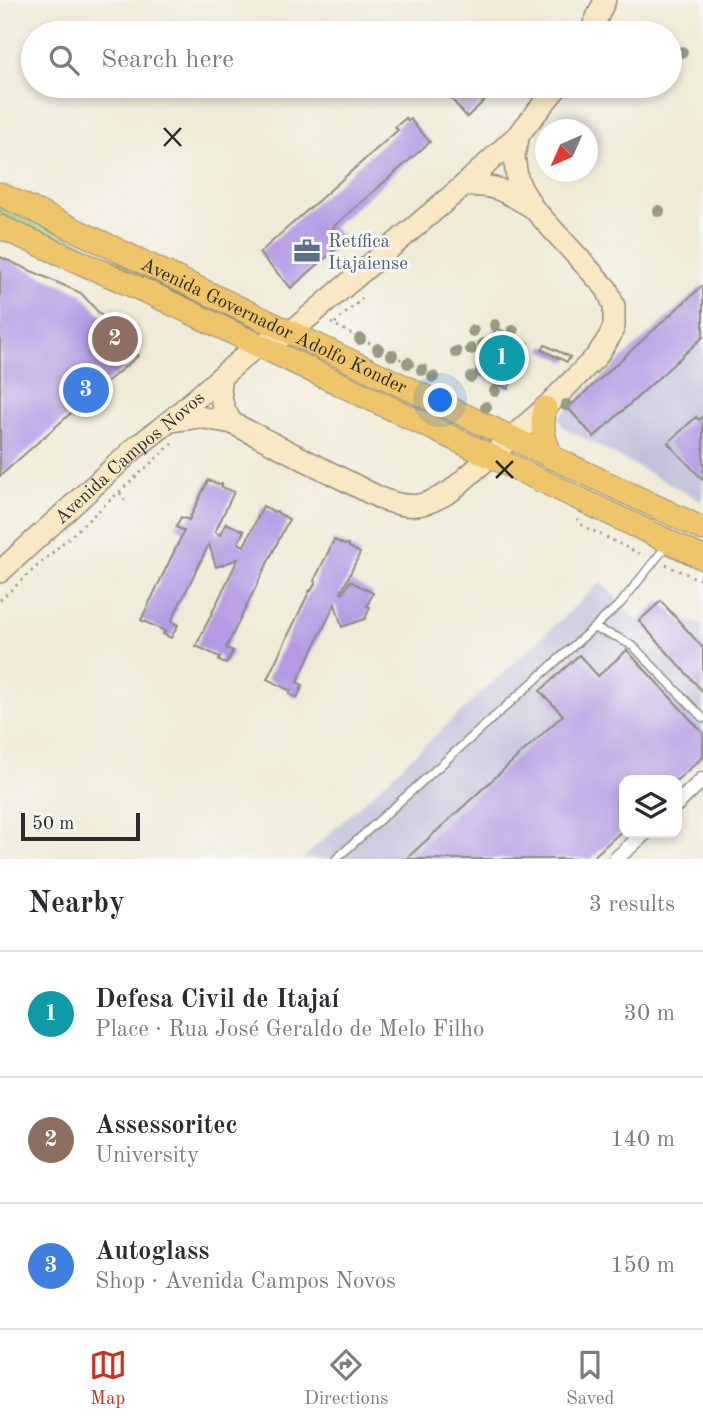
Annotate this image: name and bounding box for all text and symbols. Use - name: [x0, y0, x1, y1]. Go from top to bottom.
- search box: [21, 21, 682, 98]
- icon: search: [45, 41, 83, 79]
- text: Search here: [101, 47, 234, 73]
- north arrow: [535, 119, 598, 182]
- place label: Retífica Itajaiense: [328, 233, 408, 274]
- office icon: Retífica Itajaiense: [292, 236, 322, 266]
- street label: Avenida Governador Adolfo Konder: [137, 256, 409, 399]
- pin: 2: [92, 313, 138, 365]
- pin: 1: [479, 332, 525, 384]
- pin: 3: [63, 364, 109, 416]
- your location: [423, 383, 457, 417]
- street label: Avenida Campos Novos: [52, 389, 209, 529]
- map controls: [619, 775, 682, 838]
- button: layers: [619, 775, 682, 838]
- scale bar: [21, 810, 140, 842]
- text: 50 m: [32, 815, 74, 834]
- text: Nearby: [28, 889, 125, 919]
- text: 3 results: [589, 893, 675, 916]
- text: Defesa Civil de Itajaí: [95, 987, 339, 1013]
- text: 1: [44, 1002, 58, 1025]
- text: 30 m: [624, 1002, 675, 1025]
- text: Place · Rua José Geraldo de Melo Filho: [95, 1018, 484, 1041]
- text: Assessoritec: [95, 1113, 238, 1139]
- text: 2: [44, 1128, 58, 1151]
- text: 140 m: [610, 1128, 675, 1151]
- text: University: [95, 1144, 199, 1167]
- text: Autoglass: [95, 1239, 209, 1265]
- text: 3: [44, 1254, 58, 1277]
- text: 150 m: [610, 1254, 675, 1277]
- text: Shop · Avenida Campos Novos: [95, 1270, 396, 1293]
- tab: Map: [89, 1346, 127, 1411]
- tab: Directions: [304, 1346, 389, 1411]
- tab: Saved: [566, 1346, 614, 1411]

